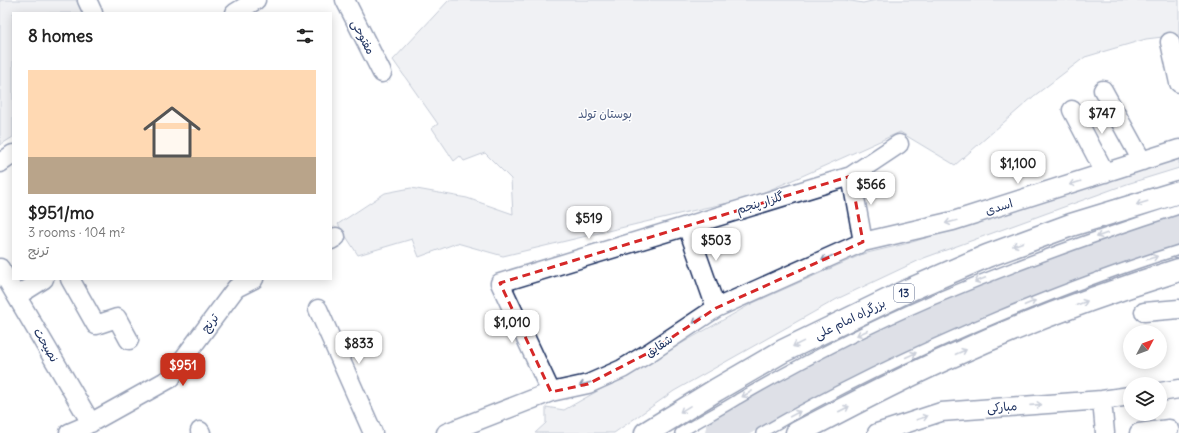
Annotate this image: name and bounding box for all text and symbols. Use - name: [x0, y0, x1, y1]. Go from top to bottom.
- street label: مفتوحی: [347, 17, 379, 57]
- text: 8 homes: [28, 25, 93, 47]
- icon: filters: [294, 25, 316, 47]
- icon: home: [136, 96, 208, 168]
- pin: $747: [1078, 101, 1126, 135]
- text: $747: [1088, 105, 1116, 122]
- park label: بوستان تولد: [578, 106, 632, 122]
- pin: $1,100: [985, 151, 1051, 185]
- text: $1,100: [1000, 155, 1036, 172]
- pin: $566: [847, 172, 895, 206]
- text: $566: [856, 176, 886, 193]
- one-way arrow: [1070, 179, 1082, 187]
- street label: گلزار پنجم: [734, 188, 786, 219]
- street label: اسدی: [983, 195, 1014, 218]
- one-way arrow: [1135, 200, 1148, 207]
- text: $951/mo: [28, 202, 94, 224]
- pin: $519: [565, 206, 613, 240]
- text: $519: [575, 210, 603, 227]
- one-way arrow: [945, 218, 958, 226]
- text: 3 rooms · 104 m²: [28, 224, 125, 241]
- pin: $503: [692, 228, 740, 262]
- one-way arrow: [1097, 231, 1109, 239]
- text: $503: [701, 232, 731, 249]
- one-way arrow: [1013, 241, 1025, 249]
- text: ترنج: [28, 242, 49, 259]
- one-way arrow: [1145, 254, 1158, 261]
- one-way arrow: [822, 255, 834, 262]
- one-way arrow: [975, 277, 987, 285]
- road number: 13: [894, 284, 914, 302]
- street label: بزرگراه امام علی: [812, 295, 889, 344]
- one-way arrow: [1023, 299, 1035, 306]
- one-way arrow: [1075, 299, 1087, 307]
- street label: ترنج: [198, 310, 223, 336]
- pin: $1,010: [479, 310, 545, 344]
- text: $1,010: [493, 314, 531, 331]
- one-way arrow: [692, 317, 704, 325]
- street label: نصیحت: [31, 325, 62, 365]
- north arrow: [1123, 325, 1167, 369]
- map controls: [1123, 325, 1167, 421]
- one-way arrow: [856, 330, 868, 337]
- pin: $833: [335, 331, 383, 365]
- street label: شقایق: [642, 331, 675, 360]
- text: $833: [344, 335, 374, 352]
- one-way arrow: [792, 341, 804, 348]
- one-way arrow: [955, 347, 967, 355]
- one-way arrow: [904, 351, 916, 358]
- pin: $951: [159, 353, 207, 387]
- text: $951: [169, 357, 197, 374]
- button: layers: [1123, 377, 1167, 421]
- one-way arrow: [579, 381, 592, 388]
- one-way arrow: [741, 391, 753, 399]
- street label: مبارکی: [986, 398, 1018, 416]
- one-way arrow: [1029, 401, 1042, 408]
- one-way arrow: [679, 405, 691, 413]
- one-way arrow: [838, 405, 850, 412]
- one-way arrow: [788, 410, 800, 417]
- one-way arrow: [916, 414, 929, 421]

